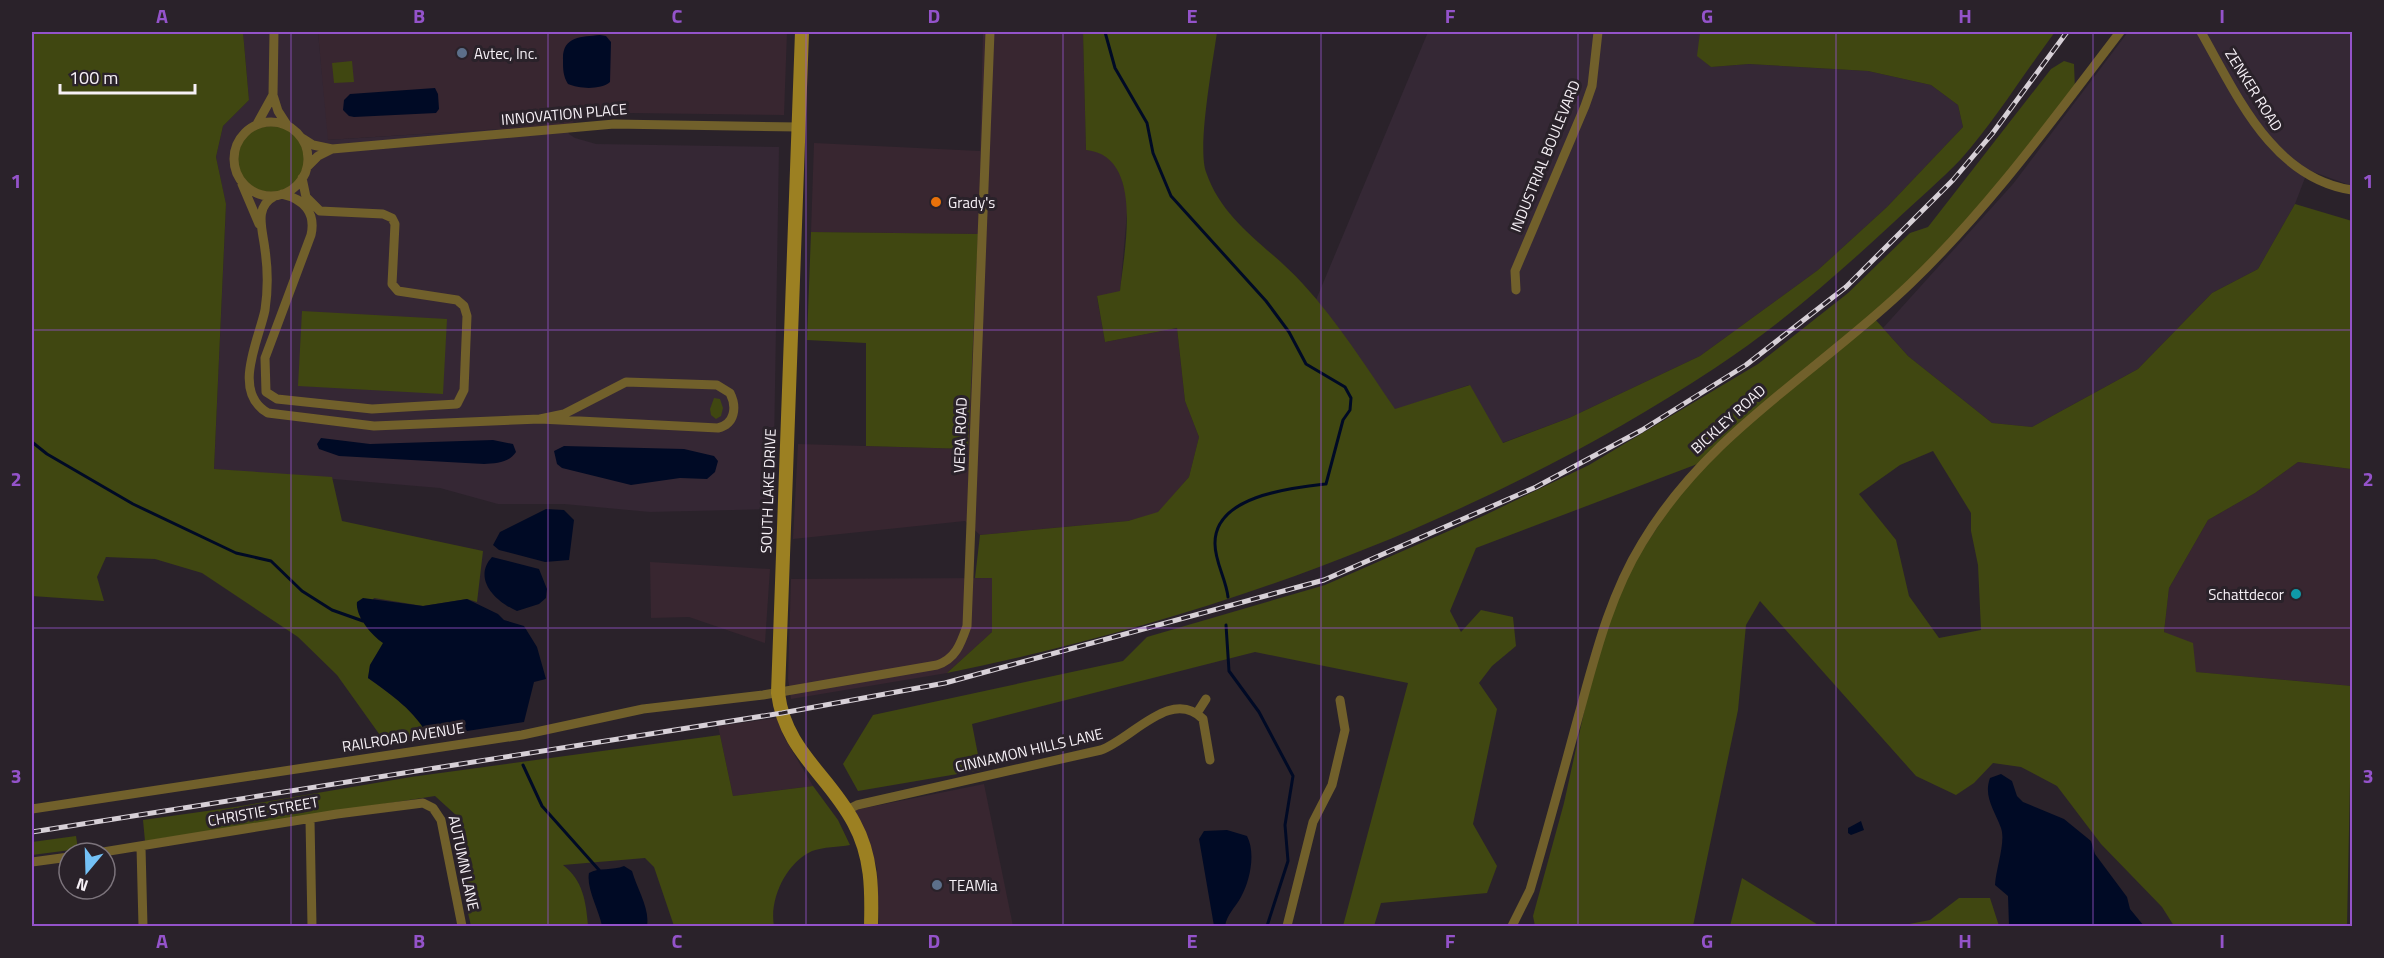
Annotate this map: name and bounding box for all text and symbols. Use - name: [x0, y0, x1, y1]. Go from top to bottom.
- text: A: [156, 0, 168, 31]
- text: B: [413, 0, 425, 31]
- text: C: [672, 0, 683, 31]
- text: D: [928, 0, 940, 31]
- text: E: [1186, 0, 1198, 31]
- text: F: [1445, 0, 1456, 31]
- text: G: [1701, 0, 1713, 31]
- text: H: [1958, 0, 1972, 31]
- text: I: [2219, 0, 2225, 31]
- place label: Avtec, Inc.: [474, 42, 537, 65]
- street label: ZENKER ROAD: [2219, 44, 2289, 136]
- marker: Avtec, Inc.: [455, 46, 469, 60]
- scale bar: [60, 57, 195, 95]
- text: 100 m: [69, 64, 118, 91]
- street label: INDUSTRIAL BOULEVARD: [1504, 77, 1586, 235]
- street label: INNOVATION PLACE: [500, 97, 628, 131]
- text: 1: [10, 165, 22, 196]
- text: 1: [2362, 165, 2374, 196]
- place label: Grady's: [948, 191, 995, 214]
- marker: Grady's: [929, 195, 943, 209]
- street label: BICKLEY ROAD: [1685, 379, 1771, 459]
- street label: VERA ROAD: [947, 397, 973, 473]
- street label: SOUTH LAKE DRIVE: [754, 428, 782, 554]
- text: 2: [10, 463, 22, 494]
- text: 2: [2362, 463, 2374, 494]
- place label: Schattdecor: [2208, 583, 2284, 606]
- marker: Schattdecor: [2289, 587, 2303, 601]
- street label: RAILROAD AVENUE: [340, 716, 466, 758]
- street label: CINNAMON HILLS LANE: [953, 722, 1105, 778]
- text: 3: [10, 760, 22, 791]
- text: 3: [2362, 760, 2374, 791]
- street label: CHRISTIE STREET: [206, 790, 320, 832]
- street label: AUTUMN LANE: [443, 813, 485, 913]
- north arrow: [57, 841, 117, 901]
- text: N: [73, 872, 91, 898]
- place label: TEAMia: [949, 874, 998, 897]
- marker: TEAMia: [930, 878, 944, 892]
- text: A: [156, 925, 168, 956]
- text: B: [413, 925, 425, 956]
- text: C: [672, 925, 683, 956]
- text: D: [928, 925, 940, 956]
- text: E: [1186, 925, 1198, 956]
- text: F: [1445, 925, 1456, 956]
- text: G: [1701, 925, 1713, 956]
- text: H: [1958, 925, 1972, 956]
- text: I: [2219, 925, 2225, 956]

